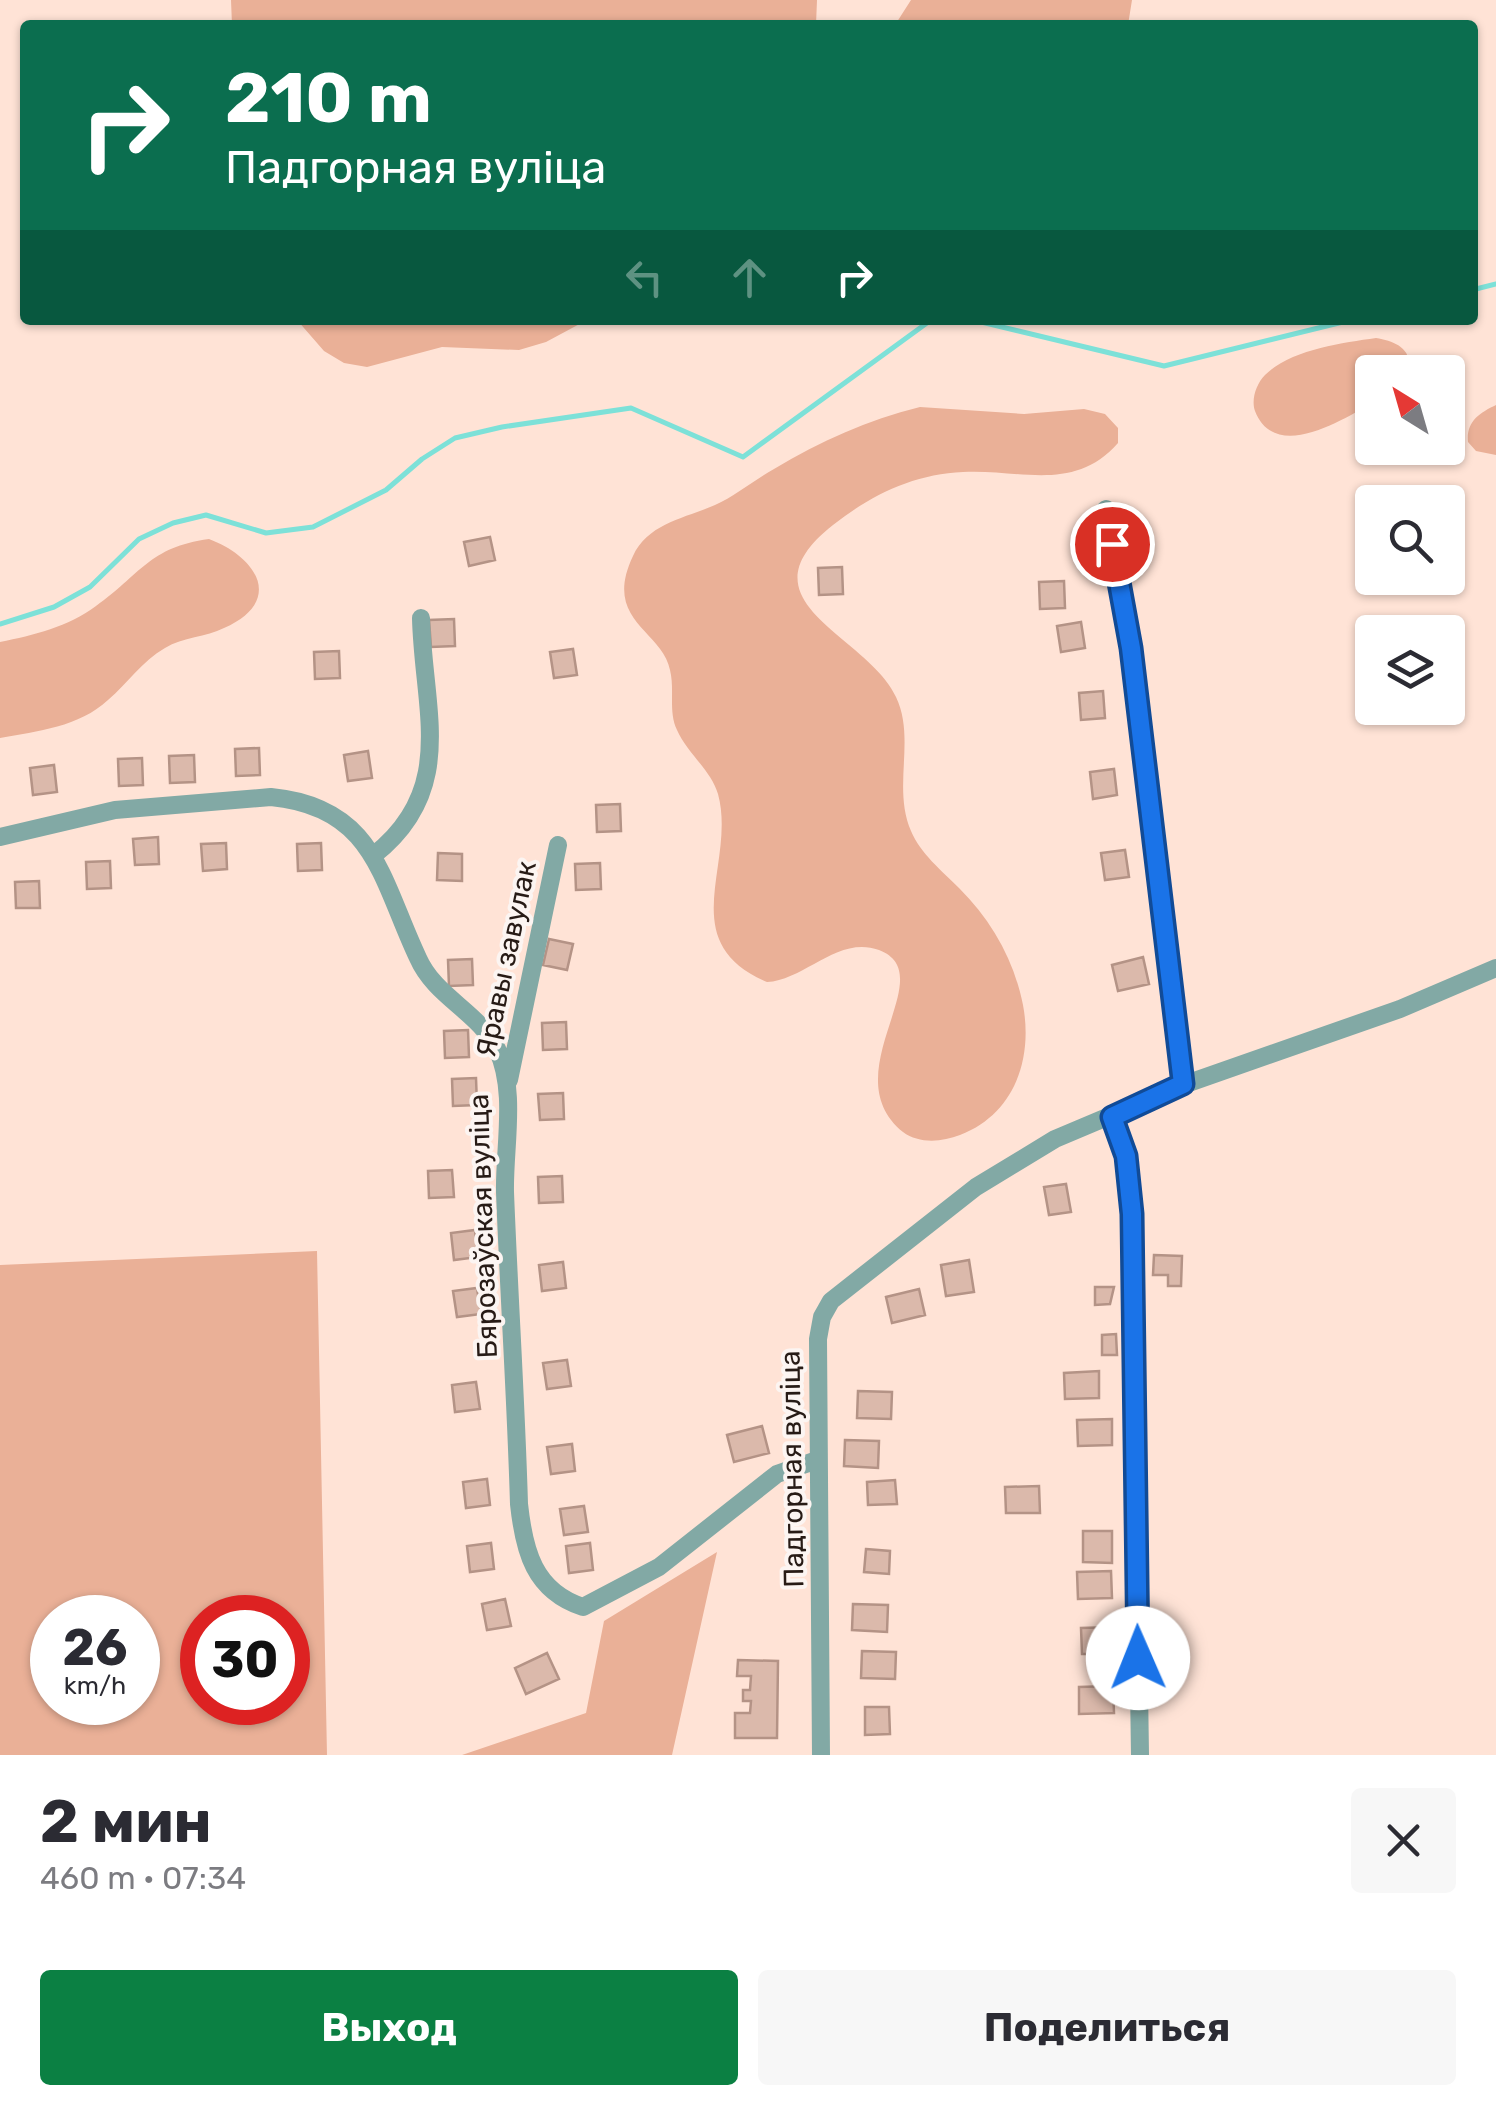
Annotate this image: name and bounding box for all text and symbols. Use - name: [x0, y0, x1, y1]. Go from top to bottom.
- text: 210 m: [225, 57, 432, 140]
- icon: right: [60, 60, 190, 190]
- text: Падгорная вуліца: [225, 141, 606, 194]
- icon: left: [617, 250, 672, 305]
- icon: ahead: [722, 250, 777, 305]
- icon: right: [827, 250, 882, 305]
- north arrow: [1355, 355, 1465, 465]
- map controls: [1355, 355, 1465, 725]
- button: search: [1355, 485, 1465, 595]
- pin: [1070, 502, 1155, 587]
- icon: arrive: [1085, 517, 1140, 572]
- button: layers: [1355, 615, 1465, 725]
- street label: Яравы завулак: [469, 858, 543, 1060]
- street label: Бярозаўская вуліца: [462, 1093, 504, 1359]
- street label: Падгорная вуліца: [773, 1350, 811, 1588]
- speed limit sign: 30: [180, 1595, 310, 1725]
- position arrow: [1086, 1606, 1190, 1710]
- text: 26: [62, 1618, 128, 1678]
- text: km/h: [64, 1671, 126, 1700]
- text: 2 мин: [40, 1786, 212, 1857]
- button: close: [1351, 1788, 1456, 1893]
- text: 460 m · 07:34: [40, 1859, 246, 1897]
- button: Выход: [40, 1970, 738, 2085]
- button: Поделиться: [758, 1970, 1456, 2085]

